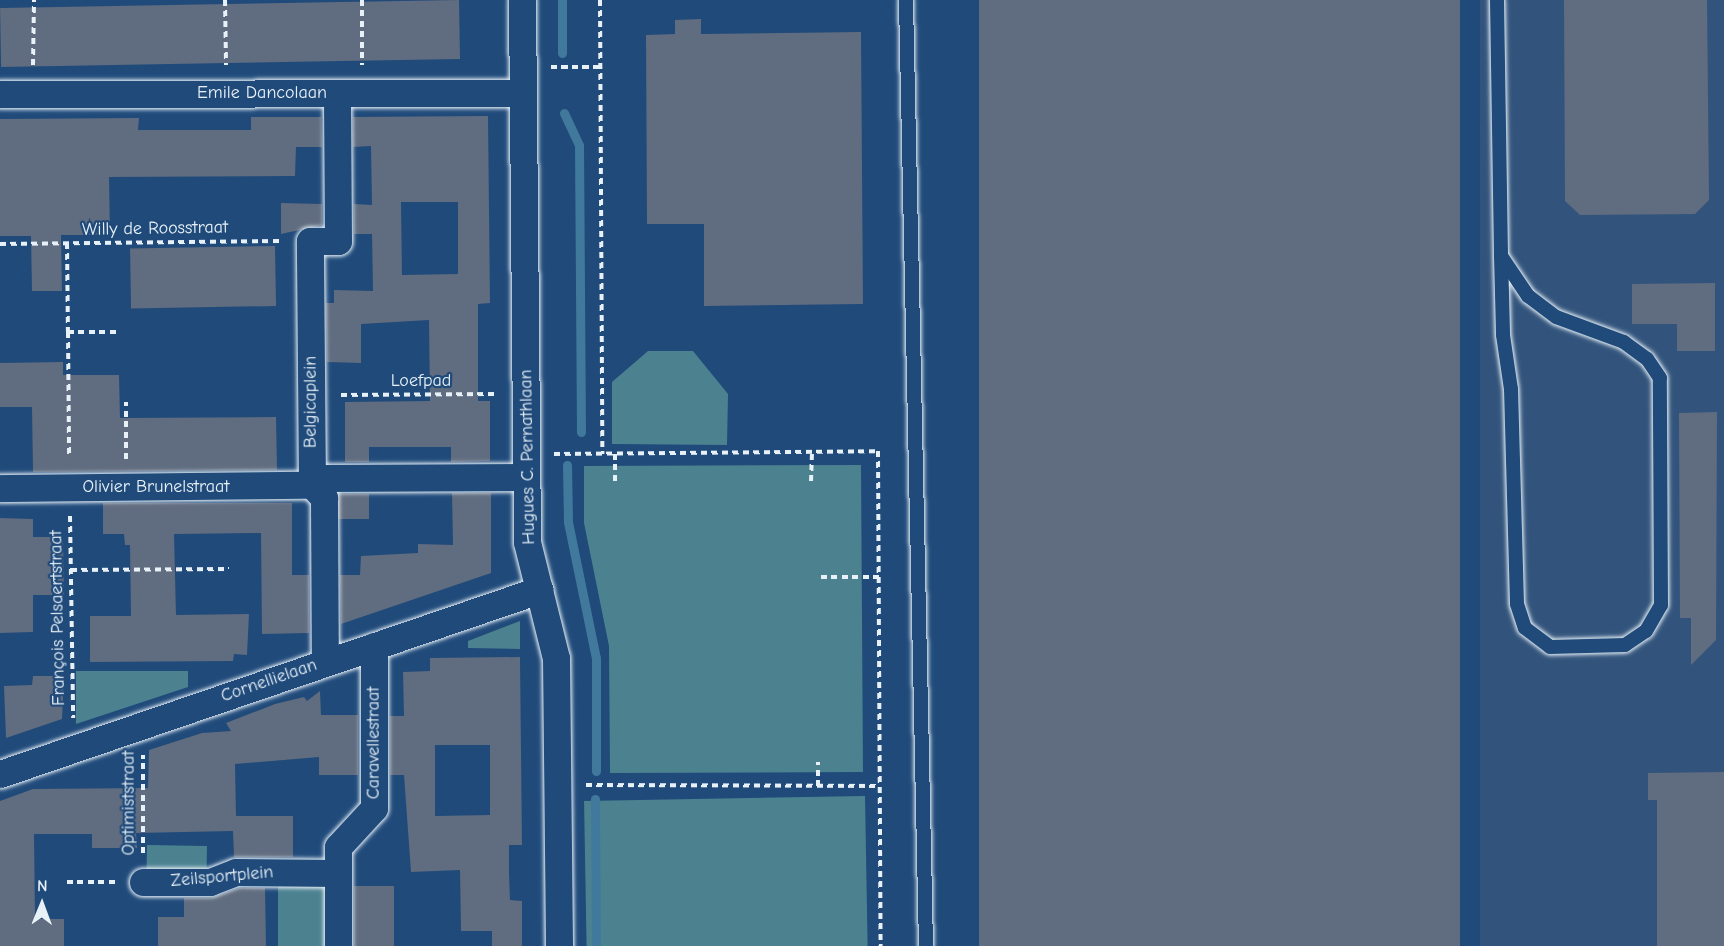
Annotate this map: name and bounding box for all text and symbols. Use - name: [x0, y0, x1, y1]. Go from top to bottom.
- street label: Emile Dancolaan: [197, 82, 327, 104]
- street label: Willy de Roosstraat: [82, 217, 228, 241]
- street label: Belgicaplein: [300, 356, 322, 448]
- street label: Hugues C. Pernathlaan: [516, 369, 540, 545]
- street label: Loefpad: [391, 370, 451, 392]
- street label: Olivier Brunelstraat: [83, 476, 229, 498]
- street label: François Pelsaertstraat: [46, 530, 70, 706]
- street label: Cornellielaan: [218, 654, 320, 708]
- street label: Caravellestraat: [363, 687, 385, 799]
- street label: Optimiststraat: [118, 751, 140, 855]
- street label: Zeilsportplein: [170, 862, 274, 892]
- north arrow: [12, 874, 72, 934]
- text: N: [37, 877, 48, 895]

